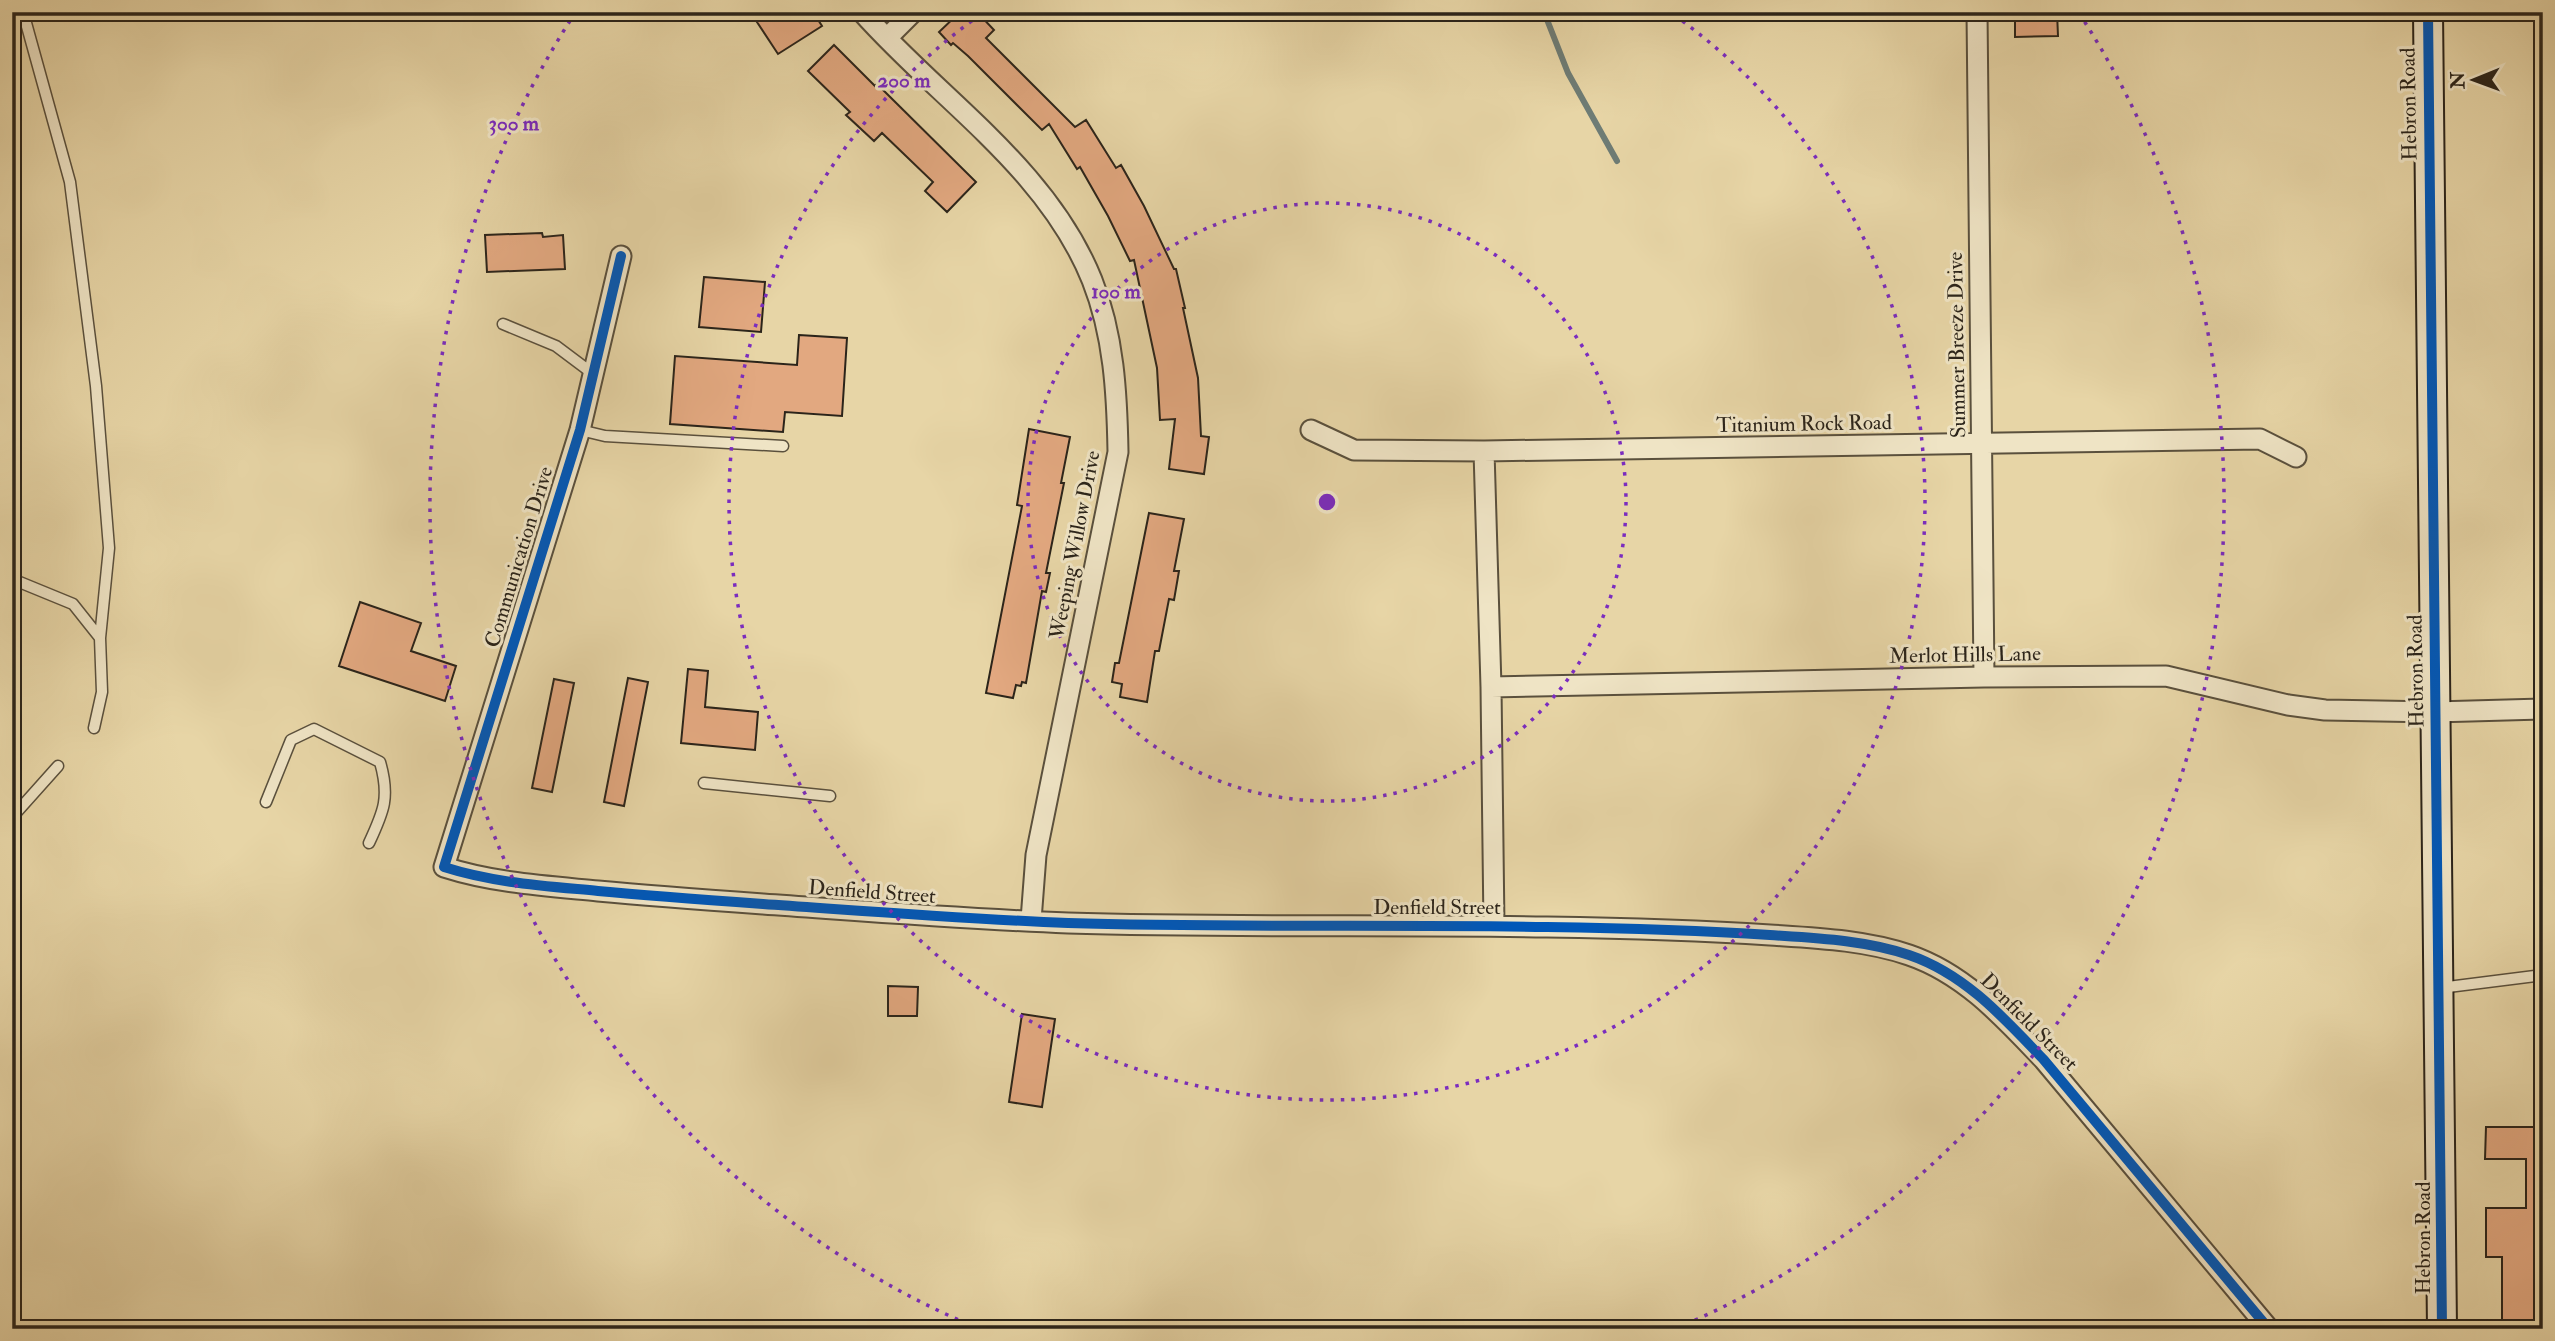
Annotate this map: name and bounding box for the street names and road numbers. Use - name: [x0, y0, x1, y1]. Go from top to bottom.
- street label: Hebron Road: [2395, 47, 2423, 161]
- street label: Summer Breeze Drive: [1942, 251, 1972, 438]
- street label: Titanium Rock Road: [1716, 409, 1893, 439]
- street label: Weeping Willow Drive: [1043, 448, 1107, 643]
- street label: Communication Drive: [479, 463, 559, 651]
- street label: Hebron Road: [2402, 614, 2430, 728]
- street label: Merlot Hills Lane: [1889, 640, 2041, 670]
- street label: Denfield Street: [807, 874, 937, 910]
- street label: Denfield Street: [1373, 894, 1501, 921]
- street label: Denfield Street: [1974, 967, 2084, 1077]
- street label: Hebron Road: [2410, 1181, 2437, 1295]

